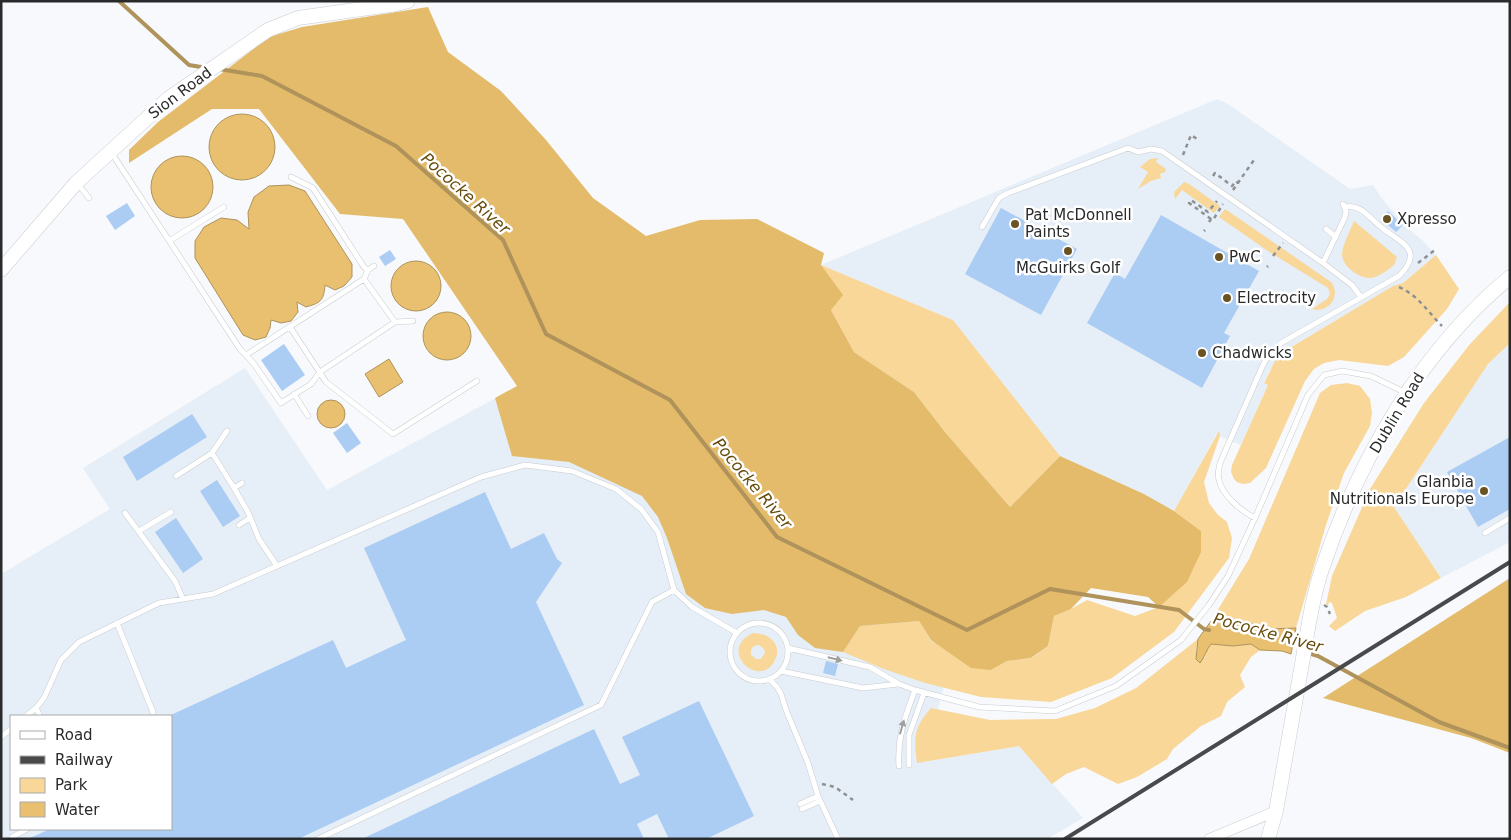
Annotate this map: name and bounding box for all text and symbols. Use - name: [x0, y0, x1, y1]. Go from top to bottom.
- street label: Sion Road: [145, 63, 215, 123]
- water label: Pococke River: [418, 149, 515, 239]
- place label: Pat McDonnell Paints: [1025, 206, 1132, 241]
- place label: Xpresso: [1397, 210, 1457, 228]
- marker: Xpresso: [1381, 213, 1393, 225]
- marker: Pat McDonnell Paints: [1009, 218, 1021, 230]
- marker: McGuirks Golf: [1062, 245, 1074, 257]
- place label: PwC: [1229, 248, 1261, 266]
- marker: PwC: [1213, 251, 1225, 263]
- place label: McGuirks Golf: [1016, 259, 1121, 277]
- place label: Electrocity: [1237, 289, 1316, 307]
- marker: Electrocity: [1221, 292, 1233, 304]
- place label: Chadwicks: [1212, 344, 1292, 362]
- marker: Chadwicks: [1196, 347, 1208, 359]
- street label: Dublin Road: [1366, 369, 1428, 457]
- water label: Pococke River: [709, 434, 797, 534]
- place label: Glanbia Nutritionals Europe: [1330, 473, 1474, 508]
- marker: Glanbia Nutritionals Europe: [1478, 485, 1490, 497]
- water label: Pococke River: [1211, 609, 1326, 657]
- one-way arrow: [828, 655, 843, 663]
- legend: [10, 715, 172, 830]
- one-way arrow: [898, 720, 906, 735]
- text: Road: [55, 726, 93, 744]
- text: Railway: [55, 751, 113, 769]
- text: Park: [55, 776, 88, 794]
- text: Water: [55, 801, 100, 819]

